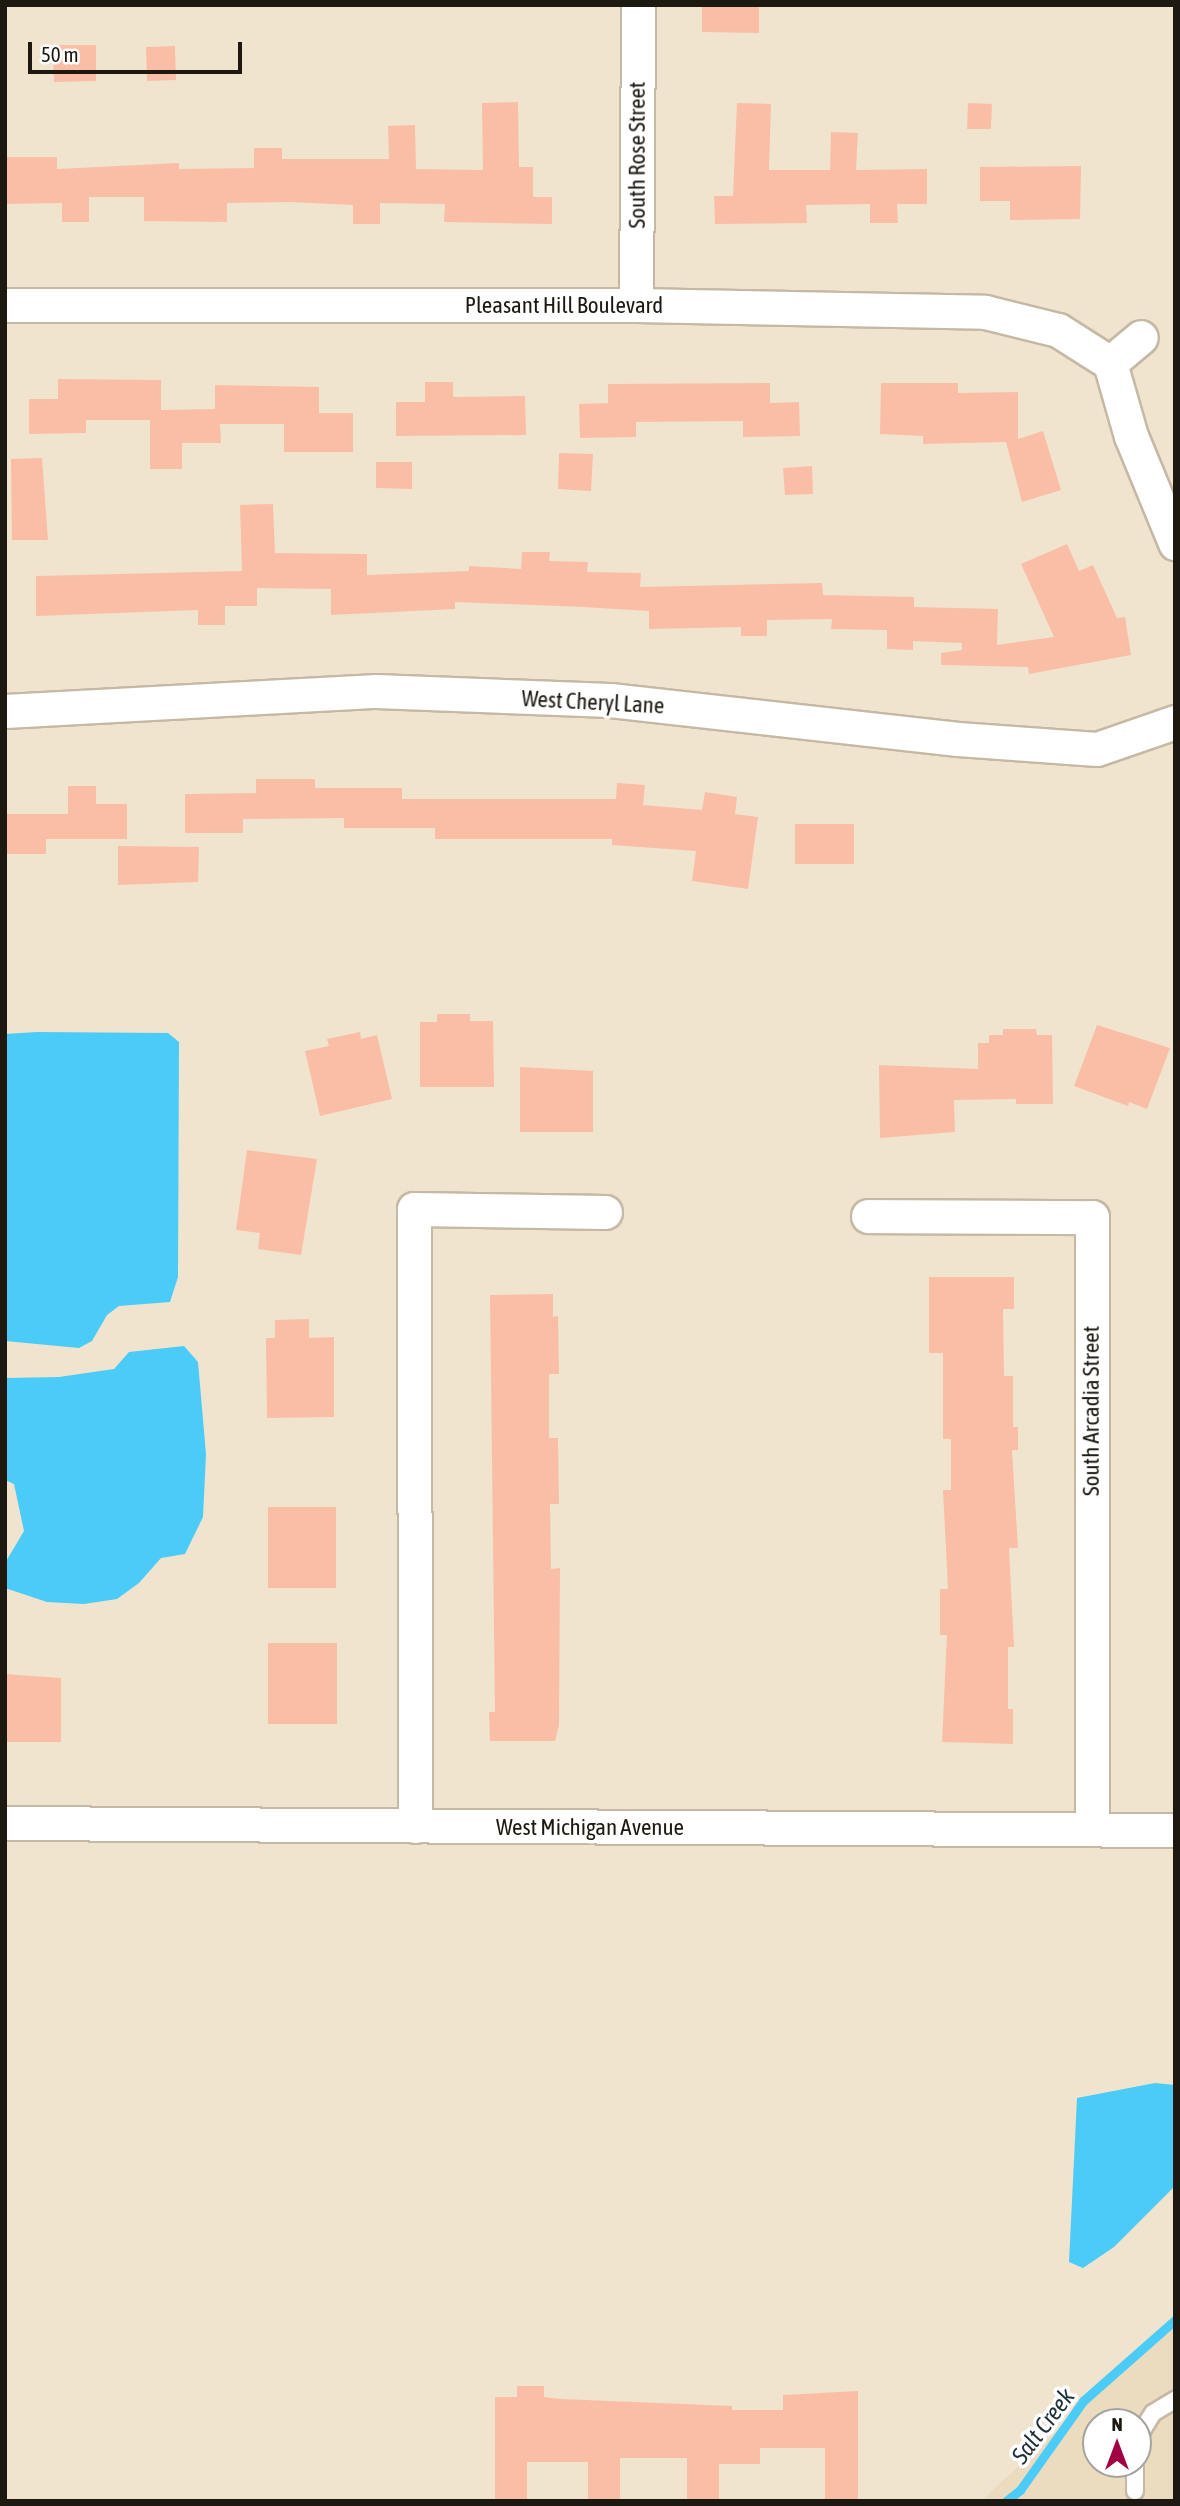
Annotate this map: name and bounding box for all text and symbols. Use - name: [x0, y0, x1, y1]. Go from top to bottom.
- scale bar: [32, 28, 245, 72]
- text: 50 m: [41, 42, 79, 66]
- street label: South Rose Street: [623, 82, 651, 228]
- street label: Pleasant Hill Boulevard: [465, 291, 663, 319]
- street label: West Cheryl Lane: [521, 684, 665, 720]
- street label: South Arcadia Street: [1077, 1326, 1105, 1496]
- street label: West Michigan Avenue: [496, 1813, 684, 1841]
- water label: Salt Creek: [1005, 2383, 1081, 2469]
- north arrow: [1082, 2408, 1152, 2478]
- text: N: [1111, 2413, 1123, 2435]

